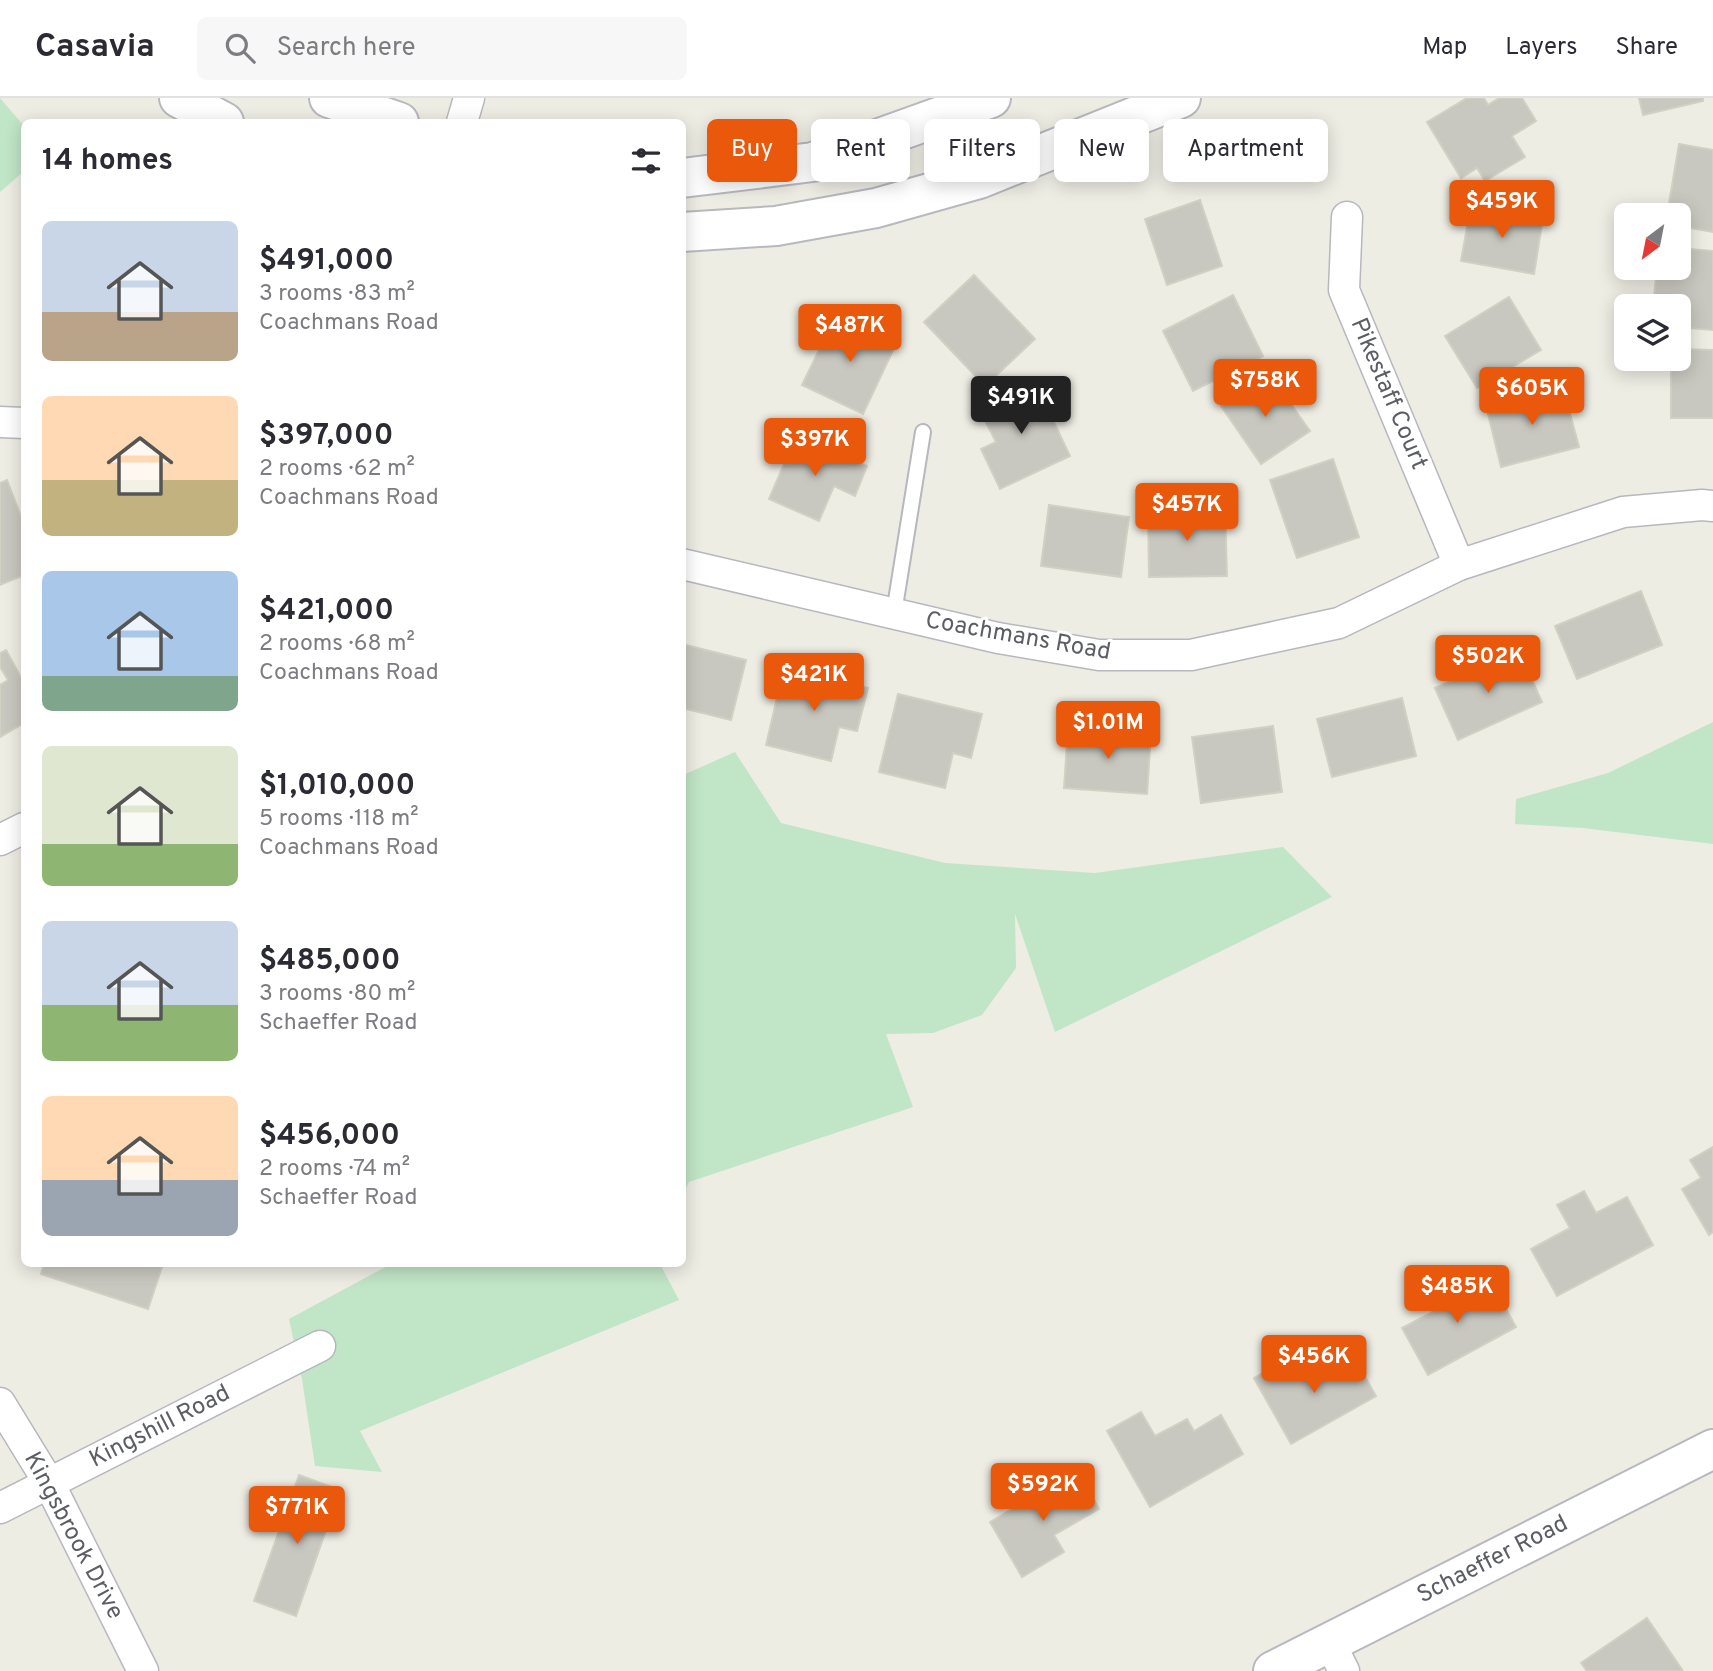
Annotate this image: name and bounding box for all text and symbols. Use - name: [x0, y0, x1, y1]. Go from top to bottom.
- search box: [197, 17, 687, 80]
- text: Casavia: [35, 27, 155, 69]
- icon: search: [221, 29, 259, 67]
- text: Search here: [277, 32, 416, 65]
- text: Map: [1422, 33, 1467, 63]
- text: Layers: [1505, 33, 1577, 63]
- text: Share: [1615, 33, 1678, 63]
- chip: Buy: [707, 119, 797, 182]
- chip: Rent: [811, 119, 910, 182]
- chip: Filters: [924, 119, 1040, 182]
- chip: New: [1054, 119, 1149, 182]
- chip: Apartment: [1163, 119, 1328, 182]
- icon: filters: [627, 142, 665, 180]
- text: 14 homes: [42, 143, 173, 180]
- pin: $459K: [1453, 180, 1551, 240]
- text: $459K: [1465, 188, 1539, 217]
- north arrow: [1614, 203, 1690, 280]
- map controls: [1614, 203, 1691, 371]
- text: $491,000: [259, 243, 394, 280]
- icon: home: [98, 249, 182, 333]
- text: 3 rooms · 83 m²: [259, 280, 415, 309]
- button: layers: [1614, 294, 1691, 371]
- pin: $487K: [801, 304, 899, 364]
- text: Coachmans Road: [259, 309, 439, 338]
- text: $487K: [814, 312, 886, 341]
- street label: Pikestaff Court: [1343, 314, 1433, 474]
- pin: $758K: [1216, 360, 1314, 419]
- text: $758K: [1230, 367, 1300, 396]
- pin: $605K: [1483, 368, 1581, 427]
- text: $605K: [1495, 375, 1569, 404]
- pin: $491K: [972, 376, 1070, 436]
- text: $491K: [987, 384, 1055, 413]
- text: $397,000: [259, 418, 393, 455]
- pin: $397K: [766, 418, 864, 478]
- icon: home: [98, 424, 182, 508]
- text: $397K: [780, 426, 850, 455]
- text: 2 rooms · 62 m²: [259, 455, 415, 484]
- text: Coachmans Road: [259, 484, 439, 513]
- pin: $457K: [1138, 484, 1236, 543]
- text: $457K: [1151, 491, 1223, 520]
- text: $421,000: [259, 593, 394, 630]
- icon: home: [98, 599, 182, 683]
- street label: Coachmans Road: [923, 606, 1113, 668]
- text: 2 rooms · 68 m²: [259, 630, 415, 659]
- pin: $502K: [1439, 636, 1537, 695]
- text: $502K: [1451, 643, 1525, 672]
- pin: $421K: [765, 654, 863, 713]
- text: Coachmans Road: [259, 659, 439, 688]
- text: $421K: [780, 661, 848, 690]
- pin: $1.01M: [1051, 702, 1165, 761]
- text: $1.01M: [1072, 709, 1144, 738]
- text: $1,010,000: [259, 768, 415, 805]
- icon: home: [98, 774, 182, 858]
- text: 5 rooms · 118 m²: [259, 805, 418, 834]
- text: Coachmans Road: [259, 834, 439, 863]
- text: $485,000: [259, 943, 400, 980]
- icon: home: [98, 949, 182, 1033]
- text: 3 rooms · 80 m²: [259, 980, 415, 1009]
- text: Schaeffer Road: [259, 1009, 417, 1038]
- text: $456,000: [259, 1118, 400, 1155]
- icon: home: [98, 1124, 182, 1208]
- text: 2 rooms · 74 m²: [259, 1155, 410, 1184]
- text: Schaeffer Road: [259, 1184, 417, 1213]
- pin: $485K: [1408, 1266, 1506, 1325]
- text: $485K: [1420, 1273, 1494, 1302]
- pin: $456K: [1265, 1336, 1363, 1395]
- text: $456K: [1277, 1343, 1351, 1372]
- street label: Kingshill Road: [85, 1379, 235, 1475]
- street label: Kingsbrook Drive: [16, 1447, 130, 1625]
- pin: $592K: [994, 1464, 1092, 1523]
- text: $592K: [1007, 1471, 1079, 1500]
- pin: $771K: [248, 1486, 346, 1546]
- text: $771K: [265, 1494, 329, 1523]
- street label: Schaeffer Road: [1413, 1509, 1573, 1611]

